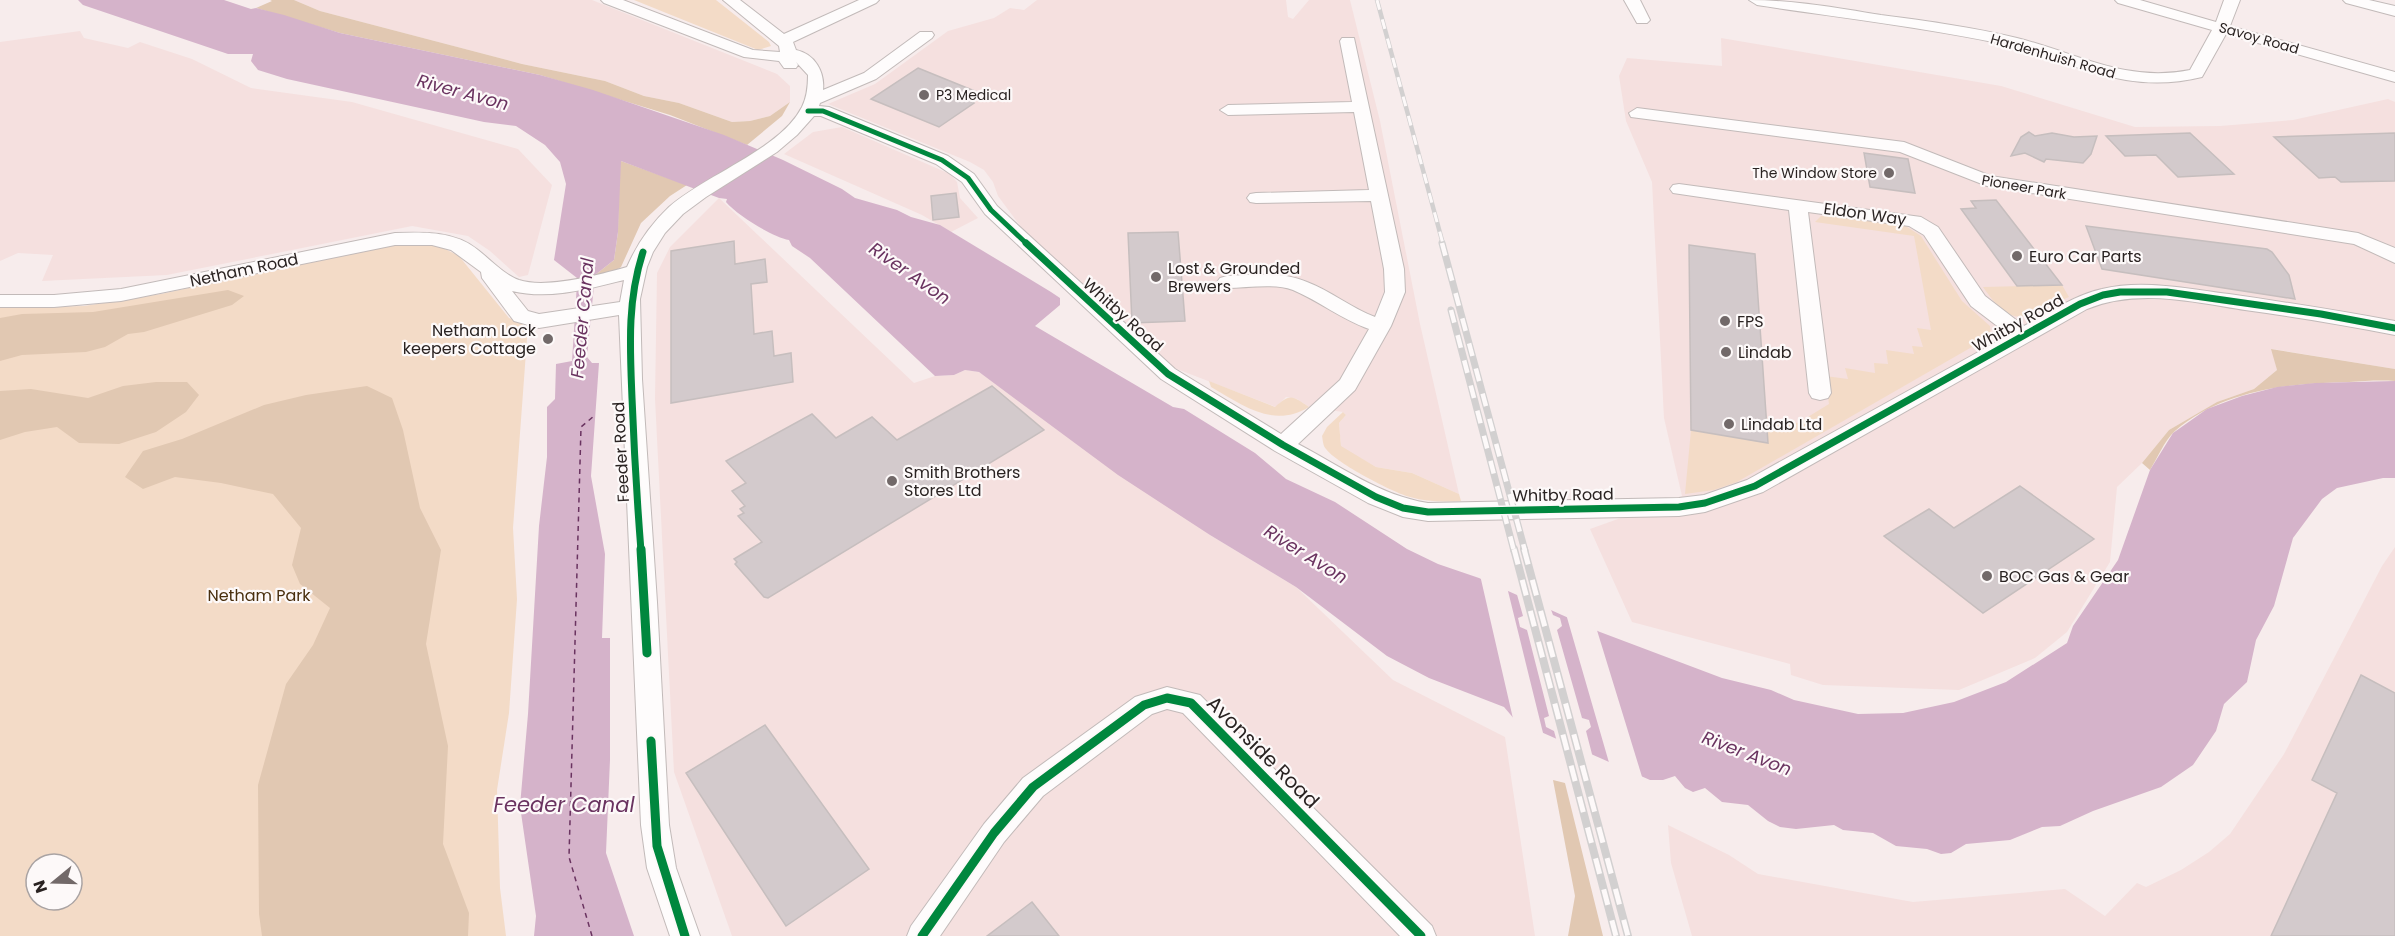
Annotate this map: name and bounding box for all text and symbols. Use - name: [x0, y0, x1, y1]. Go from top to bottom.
- street label: Savoy Road: [2217, 17, 2301, 59]
- street label: Hardenhuish Road: [1988, 29, 2118, 83]
- water label: River Avon: [414, 68, 512, 116]
- place label: P3 Medical: [936, 85, 1011, 105]
- marker: P3 Medical: [917, 88, 931, 102]
- place label: The Window Store: [1752, 163, 1877, 183]
- marker: The Window Store: [1882, 166, 1896, 180]
- street label: Pioneer Park: [1980, 170, 2069, 204]
- street label: Eldon Way: [1822, 197, 1908, 231]
- water label: River Avon: [864, 236, 956, 310]
- place label: Euro Car Parts: [2029, 245, 2142, 268]
- street label: Netham Road: [188, 247, 300, 293]
- marker: Euro Car Parts: [2010, 249, 2024, 263]
- water label: Feeder Canal: [564, 256, 600, 379]
- place label: Lost & Grounded Brewers: [1168, 257, 1300, 298]
- marker: Lost & Grounded Brewers: [1149, 270, 1163, 284]
- street label: Whitby Road: [1078, 273, 1168, 357]
- street label: Whitby Road: [1968, 288, 2068, 358]
- place label: FPS: [1737, 310, 1764, 333]
- marker: FPS: [1718, 314, 1732, 328]
- place label: Netham Lock keepers Cottage: [403, 319, 537, 360]
- marker: Netham Lock keepers Cottage: [541, 332, 555, 346]
- place label: Lindab: [1738, 341, 1792, 364]
- marker: Lindab: [1719, 345, 1733, 359]
- street label: Feeder Road: [607, 401, 635, 503]
- place label: Lindab Ltd: [1741, 413, 1822, 436]
- marker: Lindab Ltd: [1722, 417, 1736, 431]
- place label: Smith Brothers Stores Ltd: [904, 461, 1020, 502]
- marker: Smith Brothers Stores Ltd: [885, 474, 899, 488]
- street label: Whitby Road: [1512, 483, 1614, 507]
- water label: River Avon: [1260, 518, 1352, 590]
- place label: BOC Gas & Gear: [1999, 565, 2129, 588]
- marker: BOC Gas & Gear: [1980, 569, 1994, 583]
- park label: Netham Park: [207, 584, 311, 607]
- street label: Avonside Road: [1200, 689, 1326, 815]
- water label: River Avon: [1699, 724, 1795, 782]
- water label: Feeder Canal: [493, 790, 635, 819]
- north arrow: [24, 852, 84, 912]
- text: N: [27, 877, 53, 896]

